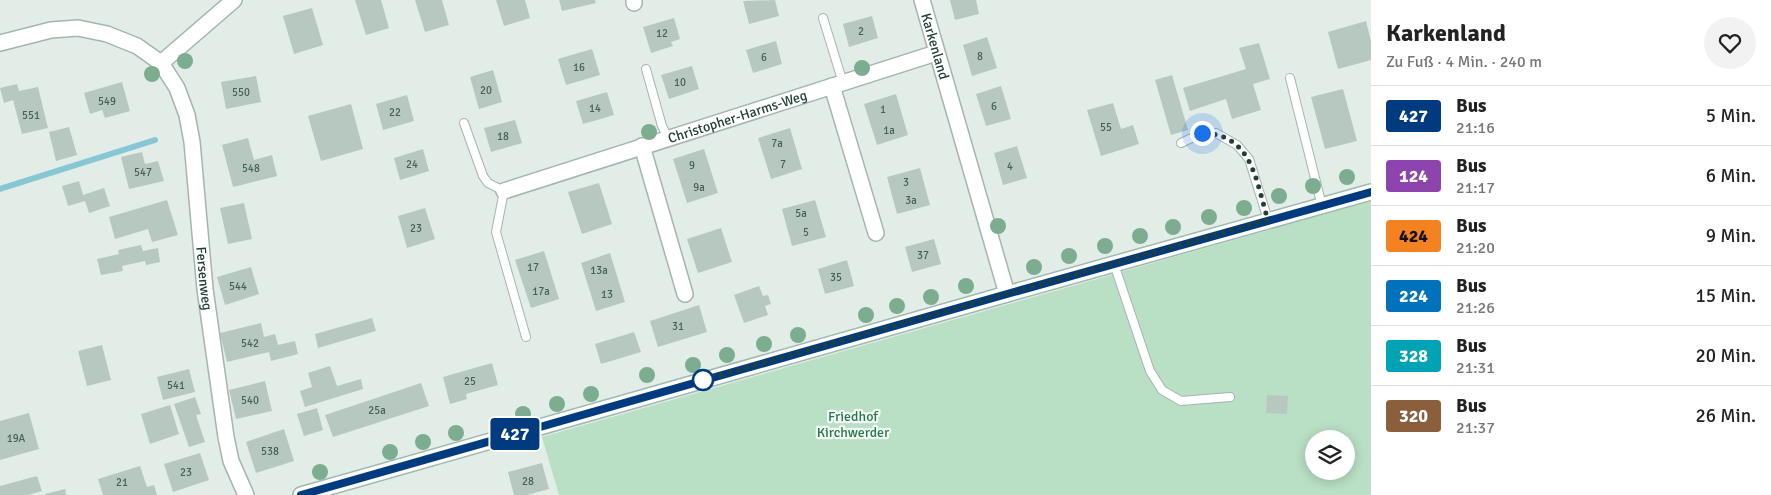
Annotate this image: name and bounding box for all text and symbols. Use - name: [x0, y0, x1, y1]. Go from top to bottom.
- street label: Karkenland: [917, 11, 953, 81]
- button: heart: [1704, 17, 1756, 69]
- text: Karkenland: [1386, 18, 1506, 48]
- house number: 2: [858, 25, 864, 38]
- house number: 12: [656, 27, 668, 40]
- house number: 8: [977, 50, 983, 63]
- house number: 6: [761, 51, 767, 64]
- text: Zu Fuß · 4 Min. · 240 m: [1386, 52, 1542, 72]
- house number: 16: [573, 61, 585, 74]
- house number: 10: [674, 76, 686, 89]
- house number: 20: [480, 84, 492, 97]
- house number: 550: [232, 86, 250, 99]
- street label: Christopher-Harms-Weg: [666, 87, 809, 147]
- text: Bus: [1456, 94, 1487, 118]
- house number: 549: [98, 95, 116, 108]
- house number: 6: [991, 100, 997, 113]
- house number: 14: [589, 102, 601, 115]
- house number: 1: [880, 103, 886, 116]
- text: 5 Min.: [1706, 104, 1756, 128]
- text: 427: [1399, 105, 1428, 127]
- house number: 22: [389, 106, 401, 119]
- house number: 551: [22, 109, 40, 122]
- text: 21:16: [1456, 118, 1495, 138]
- house number: 55: [1100, 121, 1112, 134]
- your location: [1190, 121, 1215, 146]
- house number: 1a: [883, 124, 895, 137]
- house number: 18: [497, 130, 509, 143]
- house number: 7a: [771, 137, 783, 150]
- text: Bus: [1456, 154, 1487, 178]
- house number: 24: [406, 158, 418, 171]
- house number: 7: [780, 158, 786, 171]
- house number: 9: [689, 159, 695, 172]
- house number: 4: [1007, 160, 1013, 173]
- house number: 548: [242, 162, 260, 175]
- text: 6 Min.: [1706, 164, 1756, 188]
- text: 124: [1399, 165, 1428, 187]
- house number: 547: [134, 166, 152, 179]
- house number: 3: [903, 176, 909, 189]
- text: 21:17: [1456, 178, 1495, 198]
- house number: 9a: [693, 181, 705, 194]
- house number: 3a: [905, 194, 917, 207]
- house number: 5a: [795, 207, 807, 220]
- text: Bus: [1456, 214, 1487, 238]
- house number: 23: [410, 222, 422, 235]
- text: 9 Min.: [1706, 224, 1756, 248]
- text: 424: [1399, 225, 1428, 247]
- house number: 5: [803, 226, 809, 239]
- text: 21:20: [1456, 238, 1495, 258]
- street label: Fersenweg: [192, 246, 216, 312]
- house number: 37: [917, 249, 929, 262]
- house number: 17: [527, 261, 539, 274]
- house number: 13a: [590, 264, 608, 277]
- house number: 35: [830, 271, 842, 284]
- text: Bus: [1456, 274, 1487, 298]
- house number: 544: [229, 280, 247, 293]
- text: 15 Min.: [1695, 284, 1756, 308]
- house number: 17a: [532, 285, 550, 298]
- text: 224: [1399, 285, 1428, 307]
- house number: 13: [601, 288, 613, 301]
- text: 21:26: [1456, 298, 1495, 318]
- house number: 31: [672, 320, 684, 333]
- text: Bus: [1456, 334, 1487, 358]
- house number: 542: [241, 337, 259, 350]
- text: 20 Min.: [1695, 344, 1756, 368]
- text: 328: [1399, 345, 1428, 367]
- text: 21:31: [1456, 358, 1495, 378]
- unlabelled marker: [692, 369, 714, 391]
- house number: 25: [464, 375, 476, 388]
- house number: 541: [167, 379, 185, 392]
- house number: 540: [241, 394, 259, 407]
- text: Bus: [1456, 394, 1487, 418]
- house number: 25a: [368, 404, 386, 417]
- text: 26 Min.: [1695, 404, 1756, 428]
- text: 320: [1399, 405, 1428, 427]
- park label: Friedhof Kirchwerder: [817, 408, 890, 441]
- line badge: 427: [486, 418, 544, 450]
- text: 21:37: [1456, 418, 1495, 438]
- text: 427: [500, 423, 530, 445]
- map controls: [1305, 430, 1355, 480]
- button: layers: [1305, 430, 1355, 480]
- house number: 19A: [7, 432, 26, 445]
- house number: 538: [261, 445, 279, 458]
- house number: 23: [180, 466, 192, 479]
- house number: 28: [522, 475, 534, 488]
- house number: 21: [116, 476, 128, 489]

